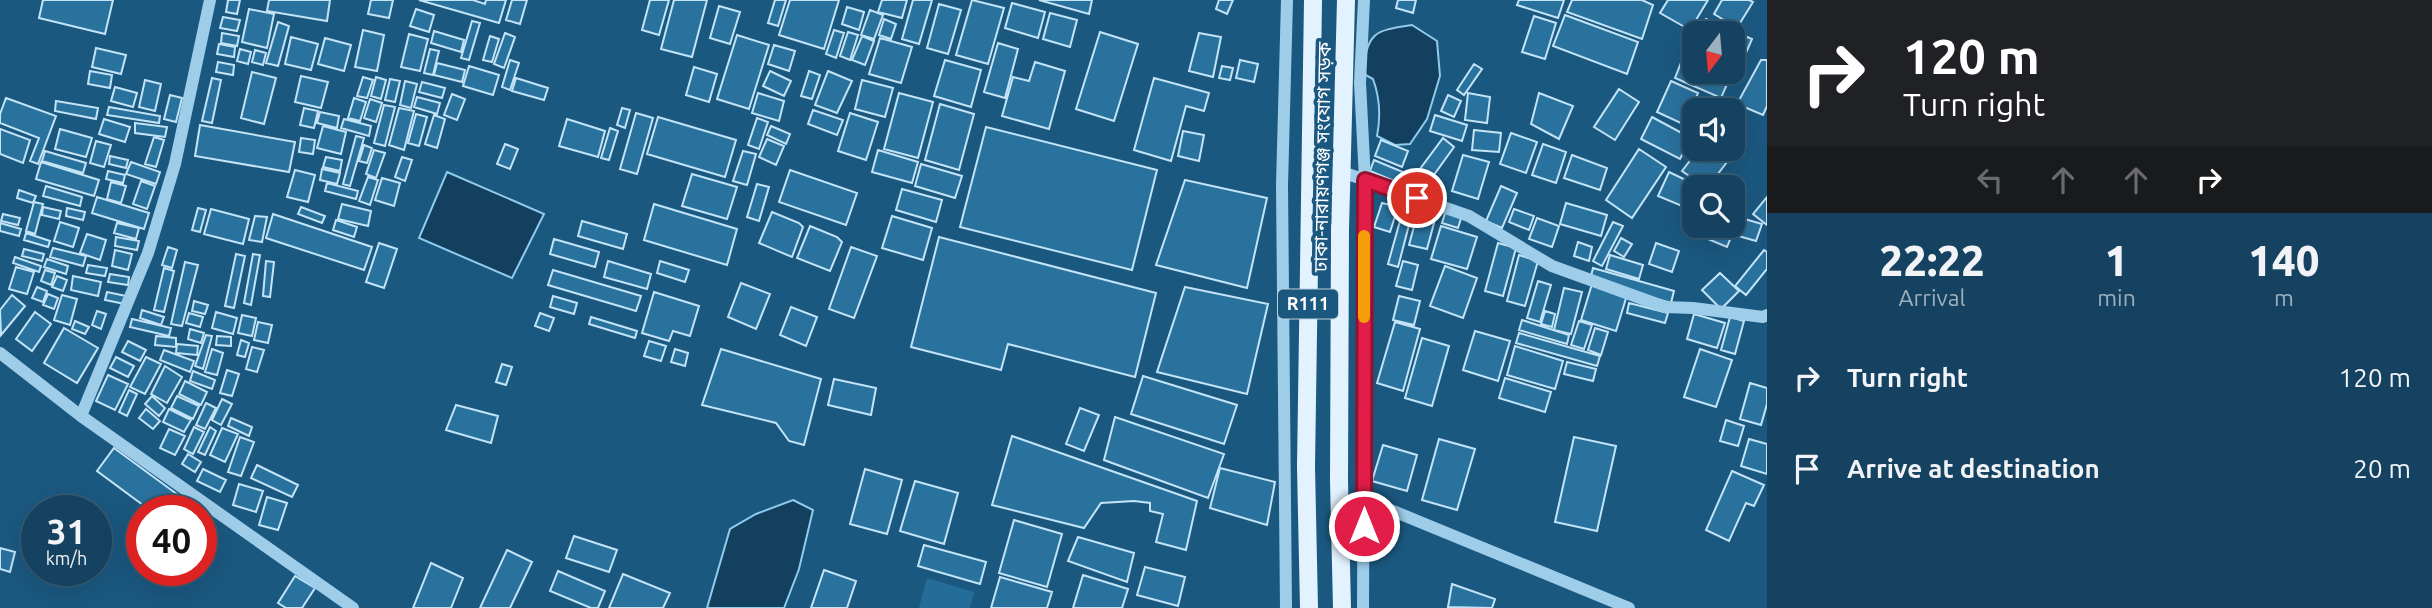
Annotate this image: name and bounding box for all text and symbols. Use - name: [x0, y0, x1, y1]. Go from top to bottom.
- north arrow: [1682, 21, 1745, 84]
- map controls: [1682, 21, 1745, 238]
- icon: right: [1788, 28, 1879, 119]
- text: 120 m: [1903, 28, 2040, 83]
- street label: ঢাকা-নারায়ণগঞ্জ সংযোগ সড়ক: [1309, 41, 1335, 273]
- text: Turn right: [1903, 86, 2045, 122]
- button: sound: [1682, 98, 1745, 161]
- icon: left: [1971, 161, 2009, 199]
- icon: ahead: [2044, 161, 2082, 199]
- icon: ahead: [2117, 161, 2155, 199]
- icon: right: [2190, 161, 2228, 199]
- pin: [1387, 168, 1447, 228]
- button: search: [1682, 175, 1745, 238]
- icon: arrive: [1398, 179, 1436, 217]
- text: 22:22: [1880, 237, 1985, 284]
- text: 1: [2105, 237, 2128, 284]
- text: 140: [2248, 237, 2319, 284]
- text: Arrival: [1899, 285, 1966, 310]
- text: min: [2097, 285, 2136, 310]
- text: m: [2274, 285, 2294, 310]
- road number: R111: [1278, 290, 1338, 318]
- icon: right: [1788, 359, 1826, 397]
- text: Turn right: [1847, 363, 1968, 392]
- text: 120 m: [2339, 363, 2411, 392]
- icon: arrive: [1788, 450, 1826, 488]
- text: Arrive at destination: [1847, 454, 2100, 483]
- text: 20 m: [2353, 454, 2411, 483]
- position arrow: [1327, 489, 1401, 563]
- speed limit sign: 40: [126, 495, 217, 586]
- text: 31: [47, 511, 86, 551]
- text: km/h: [46, 548, 87, 568]

